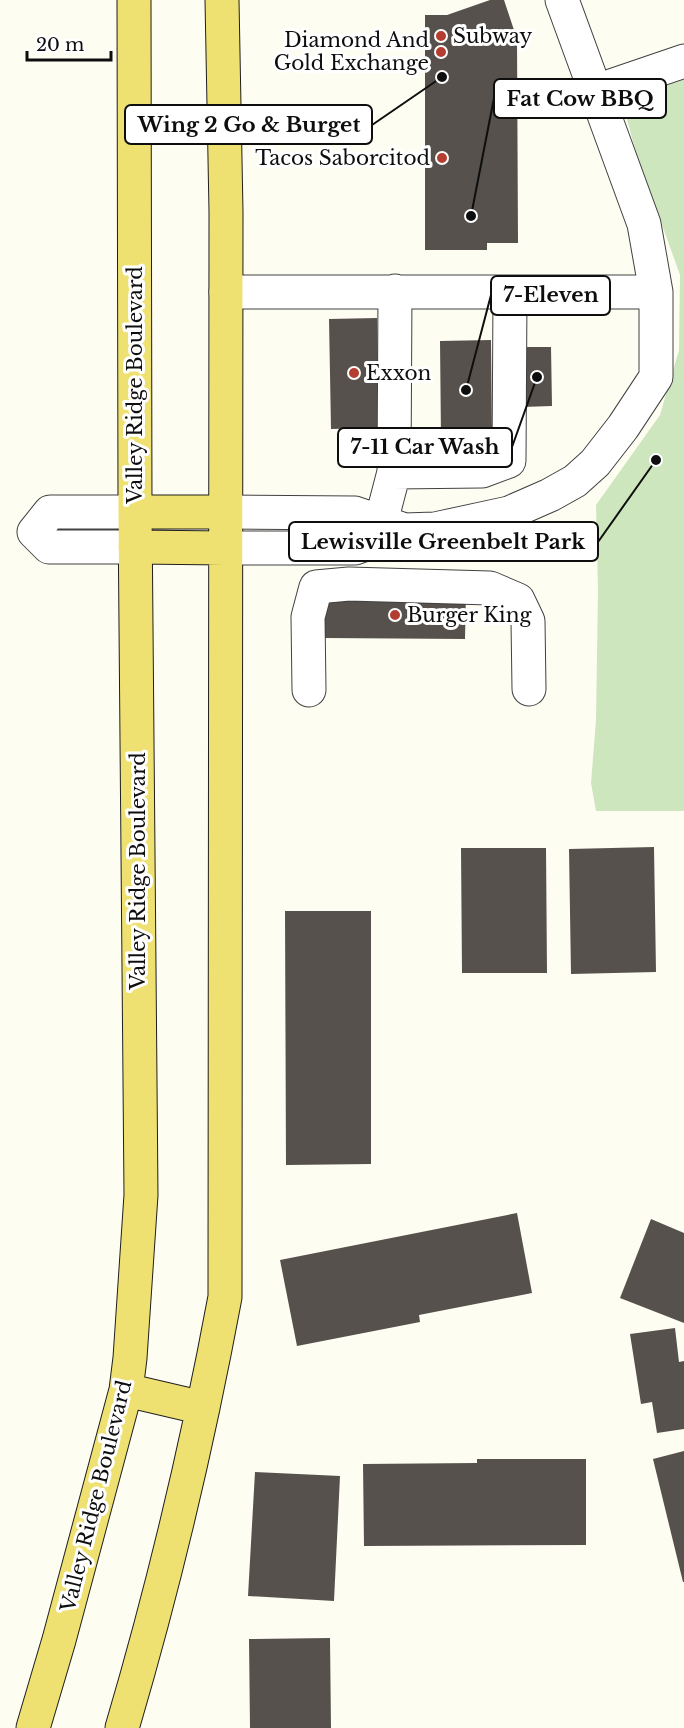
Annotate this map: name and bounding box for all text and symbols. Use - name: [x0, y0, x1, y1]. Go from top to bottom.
- scale bar: [27, 24, 111, 62]
- place label: Subway: [453, 24, 533, 48]
- place label: Diamond And Gold Exchange: [274, 28, 429, 75]
- marker: Subway: [434, 29, 448, 43]
- text: 20 m: [36, 34, 84, 56]
- marker: Diamond And Gold Exchange: [434, 45, 448, 59]
- callout: Fat Cow BBQ: [494, 79, 666, 118]
- text: Fat Cow BBQ: [506, 86, 654, 112]
- callout: Wing 2 Go & Burget: [125, 105, 372, 144]
- text: Wing 2 Go & Burget: [137, 112, 360, 138]
- place label: Tacos Saborcitod: [255, 146, 430, 170]
- marker: Tacos Saborcitod: [435, 151, 449, 165]
- street label: Valley Ridge Boulevard: [123, 266, 147, 505]
- callout: 7-Eleven: [491, 276, 610, 315]
- text: 7-Eleven: [503, 282, 599, 308]
- place label: Exxon: [366, 361, 432, 385]
- marker: Exxon: [347, 366, 361, 380]
- callout: 7-11 Car Wash: [338, 428, 512, 467]
- text: 7-11 Car Wash: [351, 434, 499, 460]
- callout: Lewisville Greenbelt Park: [289, 522, 598, 561]
- text: Lewisville Greenbelt Park: [301, 529, 586, 555]
- place label: Burger King: [407, 603, 532, 627]
- marker: Burger King: [388, 608, 402, 622]
- street label: Valley Ridge Boulevard: [126, 752, 150, 991]
- street label: Valley Ridge Boulevard: [55, 1378, 136, 1615]

